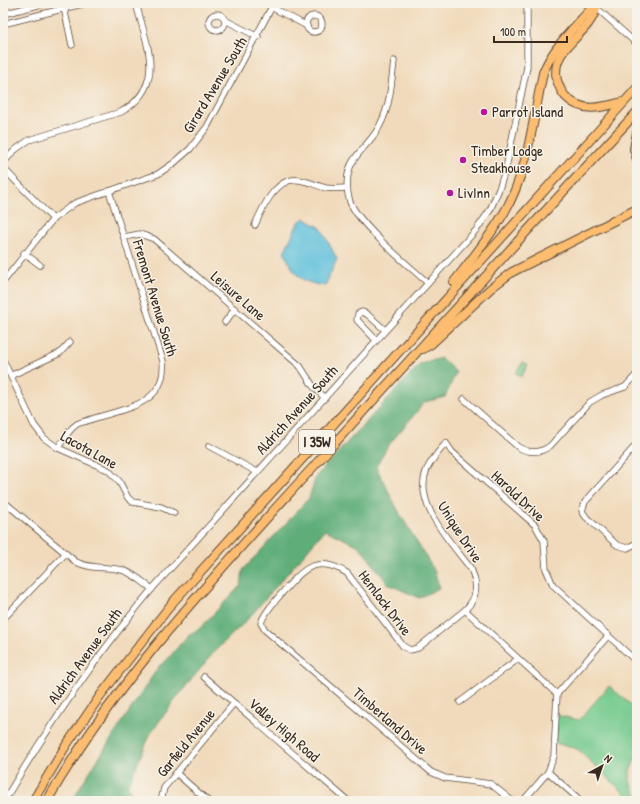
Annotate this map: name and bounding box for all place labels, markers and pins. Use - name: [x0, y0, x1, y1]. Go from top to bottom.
- place label: Parrot Island: [492, 101, 563, 122]
- marker: Parrot Island: [479, 107, 489, 117]
- place label: Timber Lodge Steakhouse: [471, 140, 543, 178]
- marker: Timber Lodge Steakhouse: [458, 155, 468, 165]
- place label: LivInn: [458, 182, 490, 203]
- marker: LivInn: [445, 188, 455, 198]

